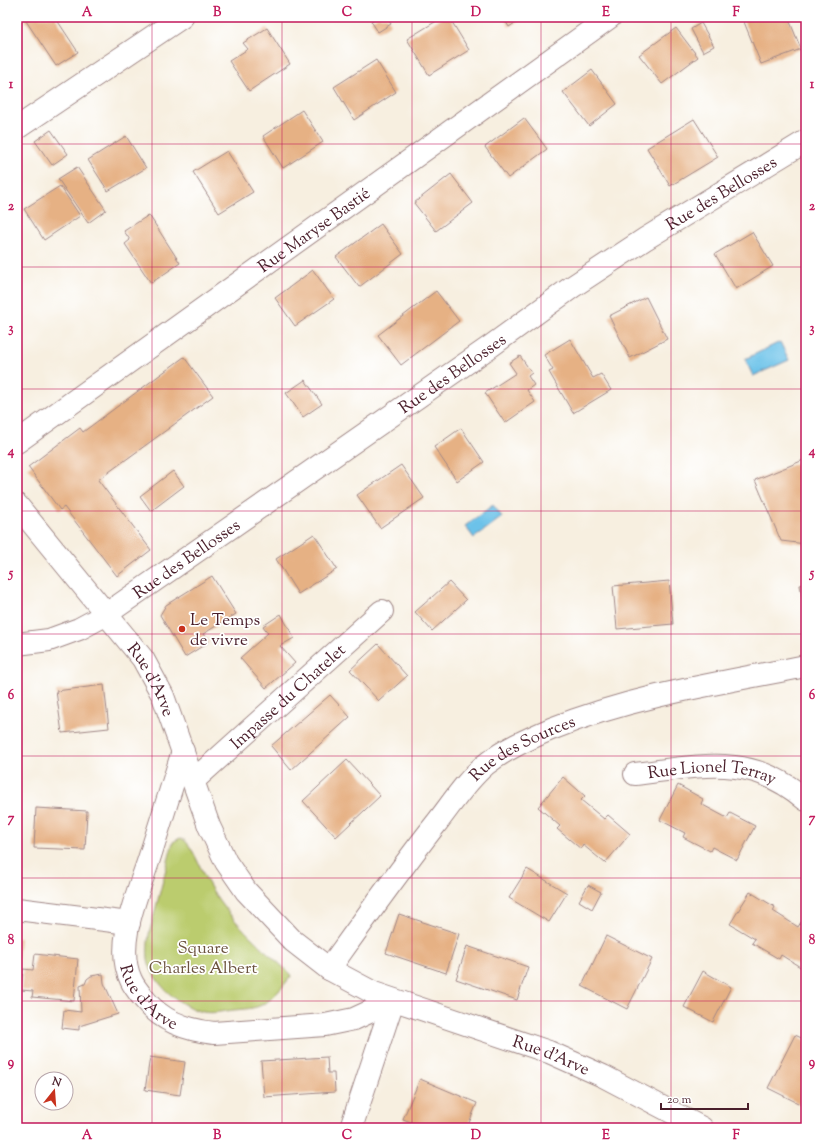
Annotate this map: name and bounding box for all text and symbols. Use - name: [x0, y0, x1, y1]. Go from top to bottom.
- text: A: [82, 4, 93, 22]
- text: B: [213, 4, 222, 22]
- text: C: [342, 4, 352, 22]
- text: D: [471, 4, 481, 22]
- text: E: [602, 4, 610, 22]
- text: F: [732, 4, 740, 22]
- text: 1: [9, 76, 14, 94]
- text: 1: [810, 76, 815, 94]
- street label: Rue des Bellosses: [662, 151, 782, 237]
- street label: Rue Maryse Bastié: [254, 182, 376, 280]
- text: 2: [8, 198, 15, 216]
- text: 2: [809, 198, 816, 216]
- text: 3: [8, 320, 14, 338]
- text: 3: [809, 320, 815, 338]
- street label: Rue des Bellosses: [395, 329, 512, 421]
- text: 4: [7, 443, 15, 461]
- text: 4: [808, 443, 816, 461]
- street label: Rue des Bellosses: [129, 514, 246, 606]
- text: 5: [8, 565, 14, 583]
- text: 5: [809, 565, 815, 583]
- place label: Le Temps de vivre: [190, 609, 260, 653]
- marker: Le Temps de vivre: [177, 624, 187, 634]
- street label: Rue d'Arve: [120, 638, 179, 720]
- street label: Impasse du Chatelet: [226, 639, 352, 756]
- text: 6: [8, 687, 15, 705]
- text: 6: [809, 687, 816, 705]
- street label: Rue des Sources: [465, 711, 579, 788]
- street label: Rue Lionel Terray: [646, 756, 781, 792]
- text: 7: [8, 810, 15, 828]
- text: 7: [809, 810, 816, 828]
- text: 8: [8, 932, 15, 950]
- text: 8: [809, 932, 816, 950]
- park label: Square Charles Albert: [149, 937, 257, 981]
- street label: Rue d'Arve: [112, 962, 181, 1037]
- street label: Rue d'Arve: [509, 1031, 593, 1083]
- text: 9: [8, 1054, 15, 1072]
- text: 9: [809, 1054, 816, 1072]
- north arrow: [34, 1071, 74, 1111]
- text: N: [49, 1073, 63, 1091]
- scale bar: [661, 1085, 748, 1111]
- text: 20 m: [667, 1091, 692, 1109]
- text: A: [82, 1127, 93, 1145]
- text: B: [213, 1127, 222, 1145]
- text: C: [342, 1127, 352, 1145]
- text: D: [471, 1127, 481, 1145]
- text: E: [602, 1127, 610, 1145]
- text: F: [732, 1127, 740, 1145]

